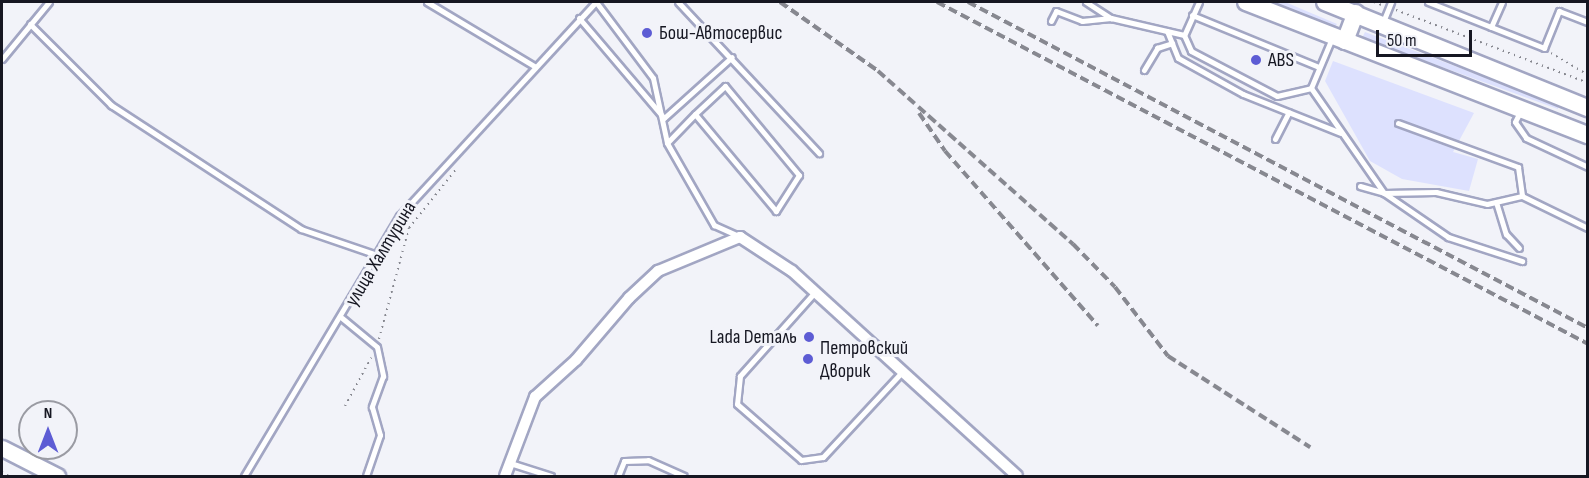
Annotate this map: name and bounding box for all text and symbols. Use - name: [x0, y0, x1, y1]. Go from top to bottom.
- scale bar: [1379, 18, 1475, 56]
- place label: Бош-Автосервис: [659, 21, 782, 45]
- marker: Бош-Автосервис: [640, 26, 654, 40]
- text: 50 m: [1387, 30, 1417, 51]
- place label: ABS: [1268, 48, 1294, 72]
- marker: ABS: [1249, 53, 1263, 67]
- street label: улица Халтурина: [340, 197, 422, 311]
- place label: Lada Dеталь: [709, 325, 797, 349]
- marker: Lada Dеталь: [802, 330, 816, 344]
- place label: Петровский Дворик: [820, 336, 908, 383]
- marker: Петровский Дворик: [801, 352, 815, 366]
- north arrow: [18, 400, 78, 460]
- text: N: [44, 404, 52, 423]

